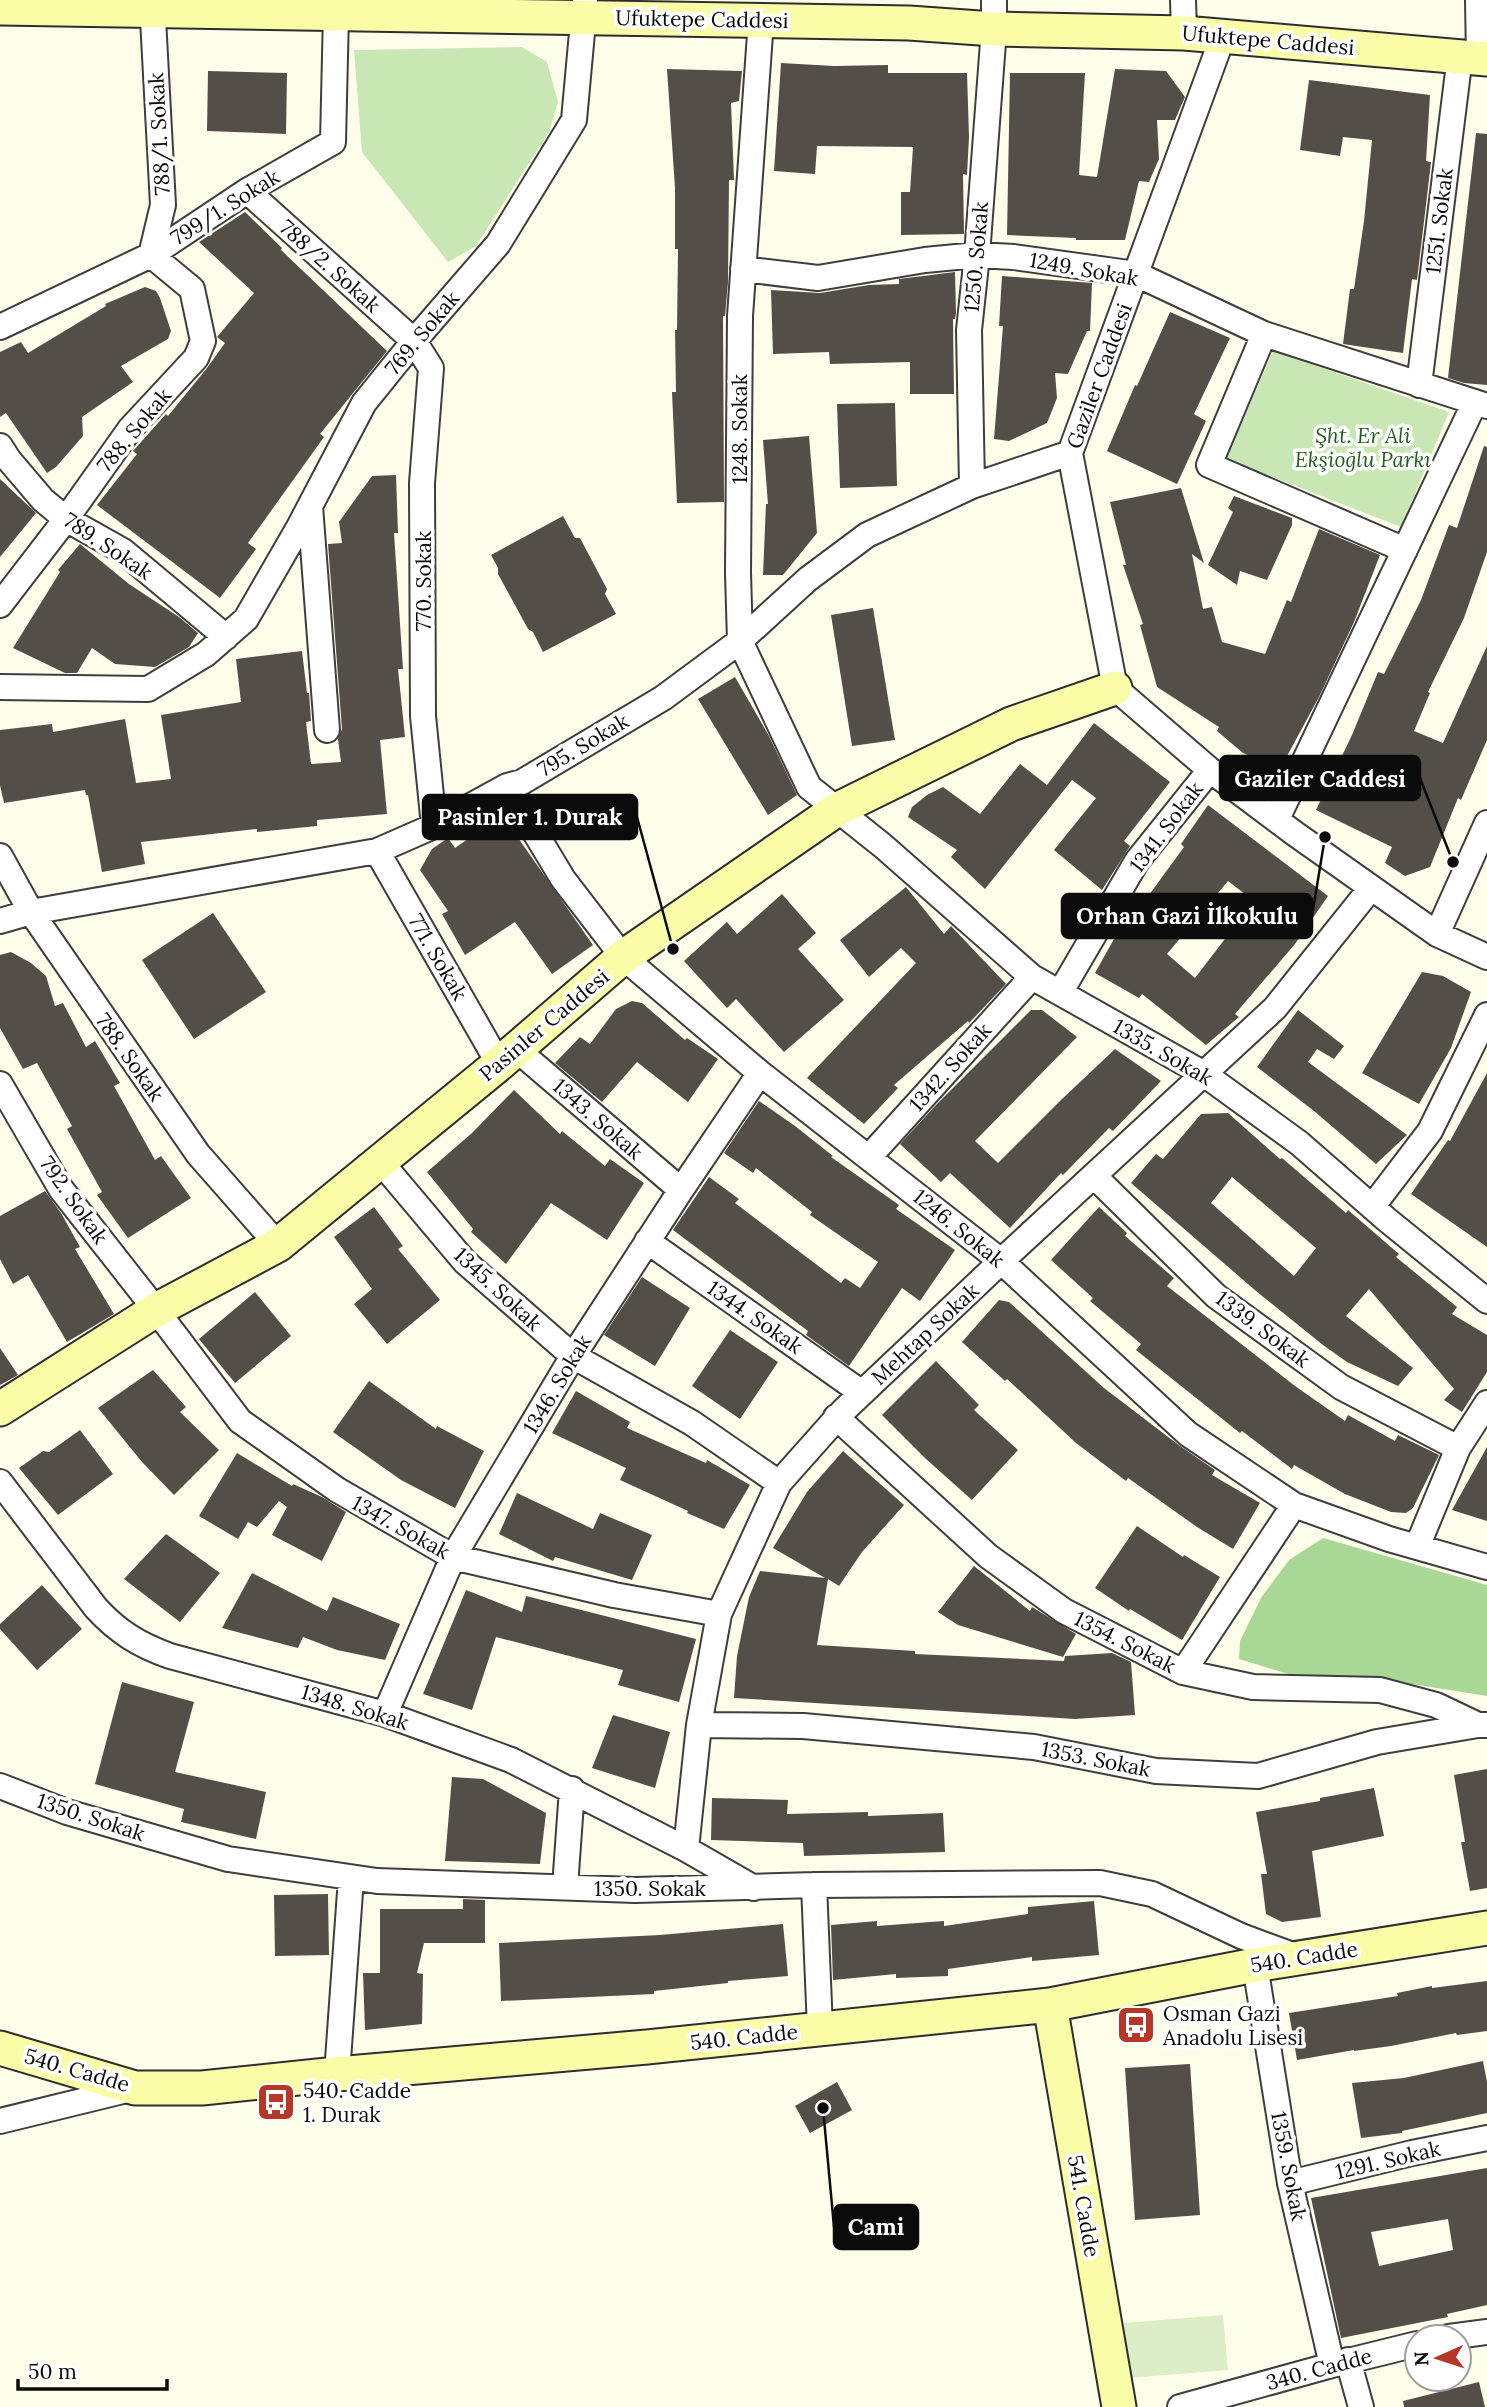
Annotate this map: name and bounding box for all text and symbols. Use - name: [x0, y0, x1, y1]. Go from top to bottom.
- street label: Ufuktepe Caddesi: [615, 4, 789, 34]
- street label: Ufuktepe Caddesi: [1181, 19, 1355, 61]
- street label: 788/1. Sokak: [142, 71, 176, 196]
- street label: 799/1. Sokak: [166, 162, 285, 251]
- street label: 1251. Sokak: [1419, 166, 1459, 275]
- street label: 1250. Sokak: [958, 200, 994, 314]
- street label: 788/2. Sokak: [274, 214, 387, 319]
- street label: 1249. Sokak: [1028, 246, 1141, 292]
- street label: 769. Sokak: [379, 285, 466, 381]
- street label: Gaziler Caddesi: [1060, 300, 1138, 452]
- street label: 1248. Sokak: [726, 373, 753, 484]
- street label: 788. Sokak: [91, 382, 177, 478]
- park label: Şht. Er Ali Ekşioğlu Parkı: [1295, 422, 1431, 473]
- street label: 789. Sokak: [58, 506, 158, 586]
- street label: 770. Sokak: [410, 530, 437, 631]
- street label: 795. Sokak: [533, 707, 634, 783]
- callout: Gaziler Caddesi: [1220, 756, 1420, 800]
- text: Gaziler Caddesi: [1234, 764, 1406, 793]
- street label: 1341. Sokak: [1123, 776, 1209, 878]
- callout: Pasinler 1. Durak: [423, 795, 637, 839]
- text: Pasinler 1. Durak: [437, 802, 623, 831]
- callout: Orhan Gazi İlkokulu: [1062, 894, 1312, 938]
- text: Orhan Gazi İlkokulu: [1076, 901, 1298, 930]
- street label: 771. Sokak: [402, 909, 474, 1006]
- street label: Pasinler Caddesi: [474, 963, 614, 1087]
- street label: 788. Sokak: [90, 1008, 171, 1107]
- street label: 1335. Sokak: [1108, 1013, 1218, 1092]
- street label: 1342. Sokak: [903, 1016, 997, 1117]
- street label: 1343. Sokak: [547, 1072, 649, 1166]
- street label: 792. Sokak: [34, 1151, 115, 1250]
- street label: 1246. Sokak: [908, 1183, 1011, 1274]
- street label: 1345. Sokak: [448, 1241, 548, 1337]
- street label: 1344. Sokak: [702, 1274, 809, 1360]
- street label: Mehtap Sokak: [866, 1277, 985, 1391]
- street label: 1339. Sokak: [1211, 1285, 1316, 1374]
- street label: 1346. Sokak: [517, 1329, 598, 1439]
- street label: 1347. Sokak: [347, 1489, 455, 1565]
- street label: 1354. Sokak: [1070, 1605, 1181, 1679]
- street label: 1348. Sokak: [298, 1678, 413, 1736]
- street label: 1353. Sokak: [1039, 1735, 1154, 1783]
- street label: 1350. Sokak: [34, 1787, 149, 1847]
- street label: 1350. Sokak: [594, 1875, 707, 1902]
- street label: 540. Cadde: [1248, 1935, 1360, 1979]
- place label: Osman Gazi Anadolu Lisesi: [1162, 2000, 1303, 2051]
- bus stop icon: Osman Gazi Anadolu Lisesi: [1115, 2004, 1157, 2046]
- street label: 540. Cadde: [689, 2018, 799, 2056]
- street label: 540. Cadde: [21, 2042, 133, 2098]
- place label: 540. Cadde 1. Durak: [303, 2077, 411, 2128]
- bus stop icon: 540. Cadde 1. Durak: [255, 2081, 297, 2123]
- street label: 1359. Sokak: [1265, 2109, 1313, 2224]
- street label: 1291. Sokak: [1333, 2135, 1444, 2185]
- street label: 541. Cadde: [1062, 2153, 1106, 2259]
- callout: Cami: [834, 2205, 918, 2249]
- text: Cami: [848, 2212, 904, 2241]
- north arrow: [1403, 2323, 1473, 2393]
- street label: 340. Cadde: [1263, 2342, 1375, 2396]
- scale bar: [18, 2348, 166, 2392]
- text: N: [1409, 2351, 1433, 2367]
- text: 50 m: [28, 2358, 77, 2385]

